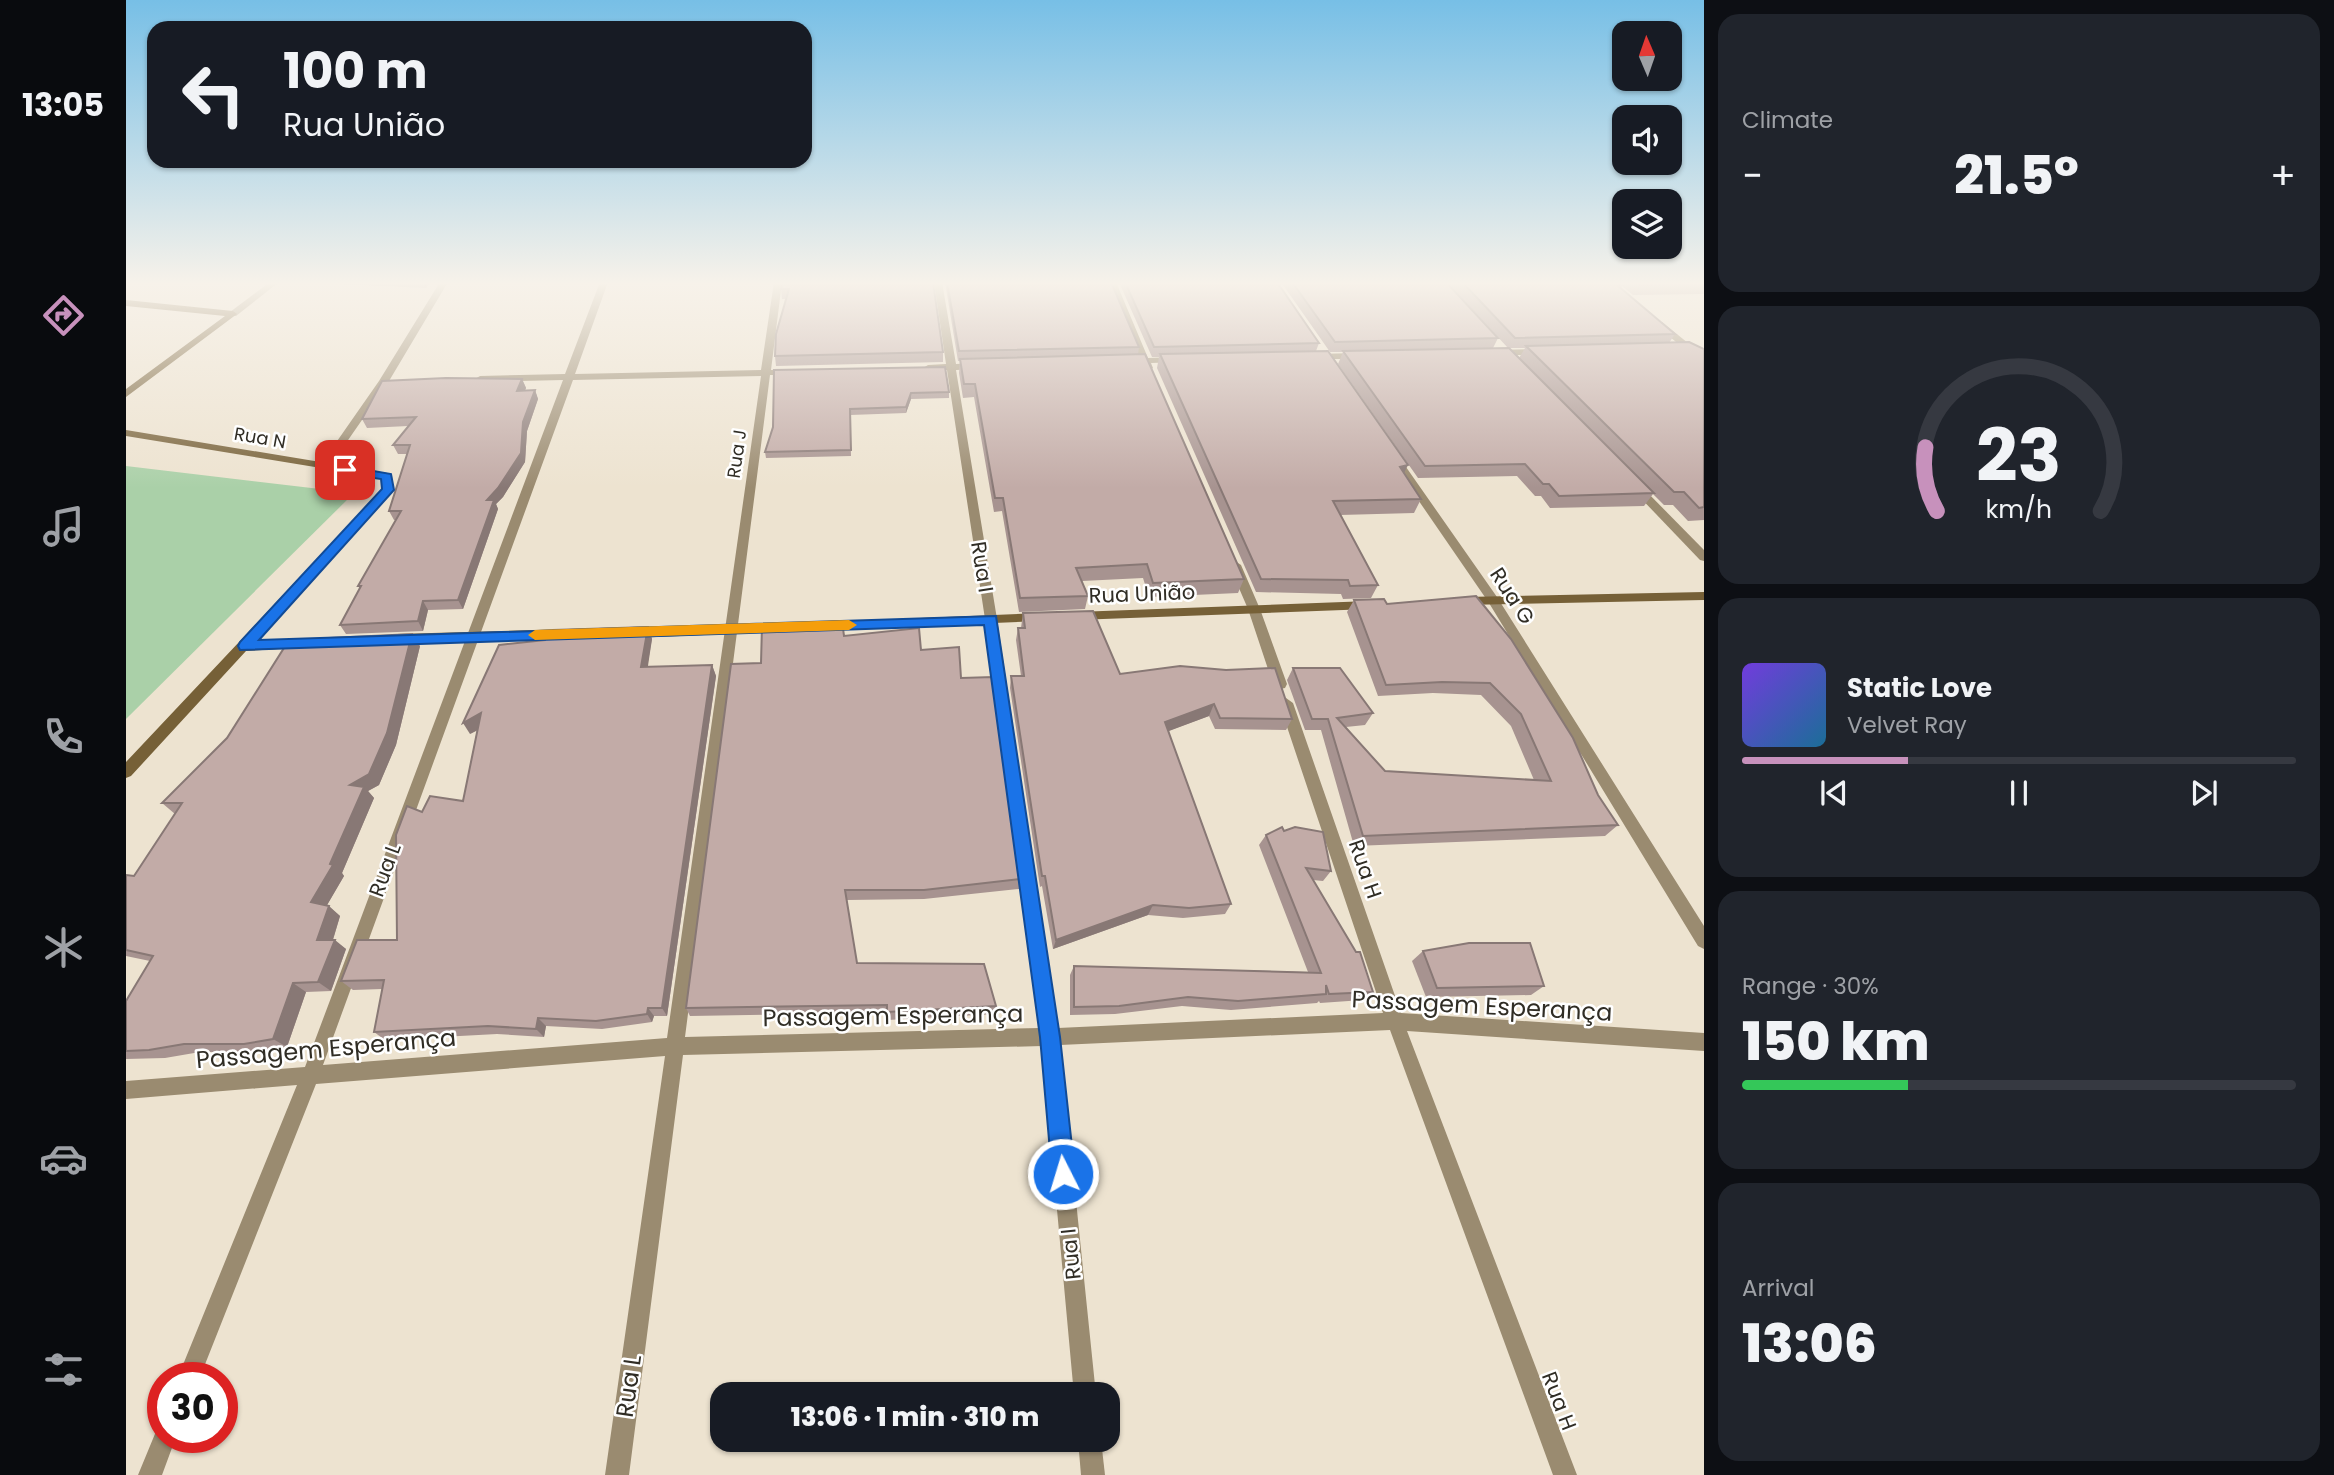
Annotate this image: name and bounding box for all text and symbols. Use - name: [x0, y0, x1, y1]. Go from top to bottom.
- north arrow: [1612, 21, 1682, 91]
- map controls: [1612, 21, 1682, 259]
- text: 100 m: [283, 37, 428, 105]
- icon: left: [168, 49, 259, 140]
- text: 13:05: [22, 82, 104, 127]
- text: Rua União: [283, 102, 445, 147]
- text: Climate: [1742, 104, 1833, 136]
- button: sound: [1612, 105, 1682, 175]
- text: 21.5°: [1954, 139, 2079, 212]
- text: −: [1742, 149, 1763, 202]
- text: +: [2270, 149, 2296, 202]
- button: layers: [1612, 189, 1682, 259]
- icon: directions: [39, 291, 88, 340]
- text: 23: [1976, 406, 2062, 507]
- street label: Rua N: [232, 421, 288, 454]
- street label: Rua J: [721, 428, 752, 480]
- pin: [315, 440, 375, 500]
- icon: arrive: [326, 451, 364, 489]
- text: km/h: [1986, 492, 2052, 527]
- icon: music: [39, 502, 88, 551]
- street label: Rua I: [964, 539, 1001, 594]
- street label: Rua G: [1483, 562, 1542, 630]
- street label: Rua União: [1088, 577, 1196, 610]
- text: Static Love: [1847, 670, 1992, 706]
- text: Velvet Ray: [1847, 709, 1967, 741]
- icon: phone: [39, 712, 88, 761]
- icon: previous: [1815, 774, 1853, 812]
- icon: pause: [2000, 774, 2038, 812]
- icon: next: [2185, 774, 2223, 812]
- street label: Rua H: [1342, 835, 1389, 902]
- street label: Rua L: [361, 839, 408, 901]
- icon: climate: [39, 923, 88, 972]
- text: Range · 30%: [1742, 970, 1879, 1002]
- street label: Passagem Esperança: [1351, 982, 1613, 1029]
- street label: Passagem Esperança: [762, 997, 1024, 1034]
- text: 150 km: [1742, 1005, 1929, 1078]
- street label: Passagem Esperança: [195, 1021, 457, 1076]
- icon: car: [39, 1134, 88, 1183]
- position arrow: [1026, 1137, 1100, 1211]
- street label: Rua I: [1053, 1227, 1088, 1281]
- text: Arrival: [1742, 1272, 1814, 1304]
- text: 13:06: [1742, 1307, 1877, 1380]
- icon: filters: [39, 1345, 88, 1394]
- street label: Rua L: [608, 1352, 649, 1419]
- speed limit sign: 30: [147, 1362, 238, 1453]
- street label: Rua H: [1535, 1367, 1584, 1434]
- text: 13:06 · 1 min · 310 m: [791, 1399, 1039, 1435]

